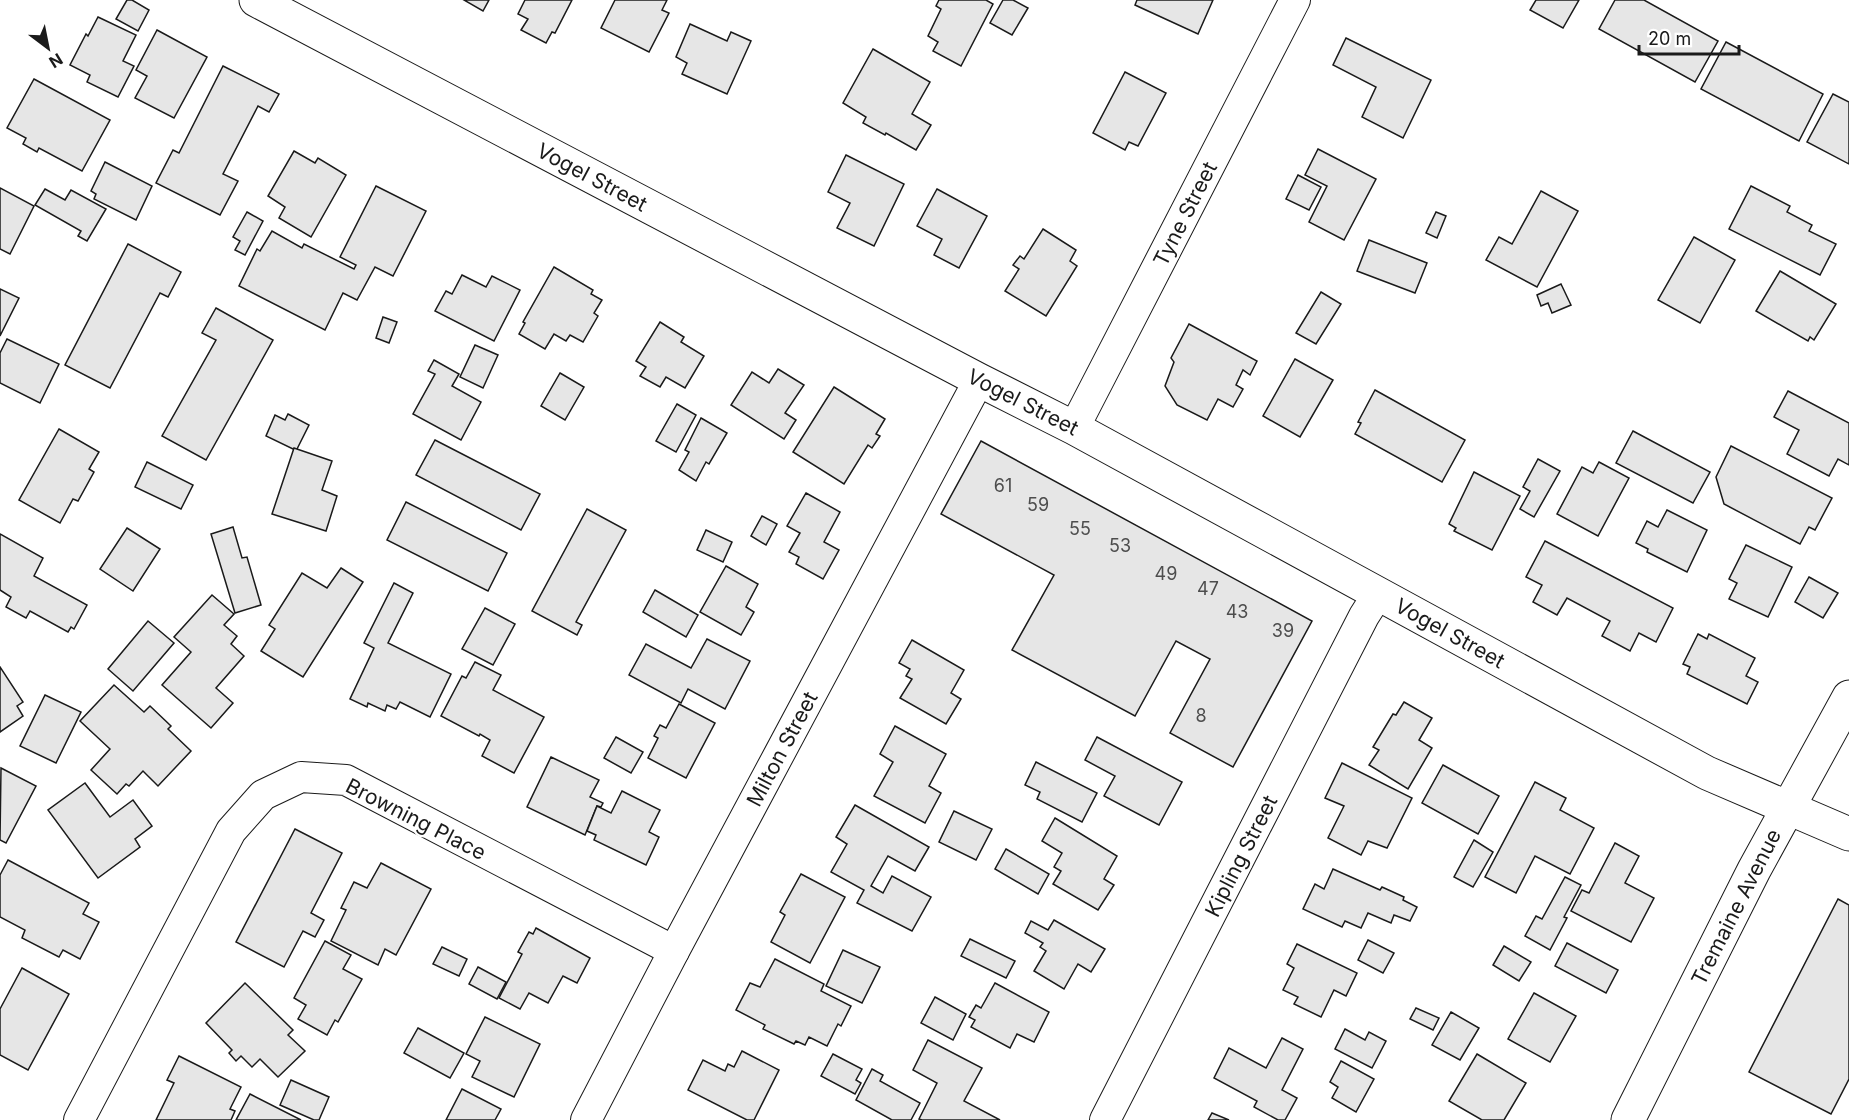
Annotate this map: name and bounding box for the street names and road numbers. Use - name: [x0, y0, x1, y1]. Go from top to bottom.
- street label: Vogel Street: [533, 137, 652, 217]
- street label: Tyne Street: [1148, 157, 1222, 270]
- street label: Vogel Street: [963, 363, 1083, 441]
- street label: Vogel Street: [1391, 593, 1509, 673]
- street label: Milton Street: [741, 687, 823, 811]
- street label: Browning Place: [342, 773, 490, 865]
- street label: Kipling Street: [1200, 791, 1282, 921]
- street label: Tremaine Avenue: [1686, 825, 1786, 989]

